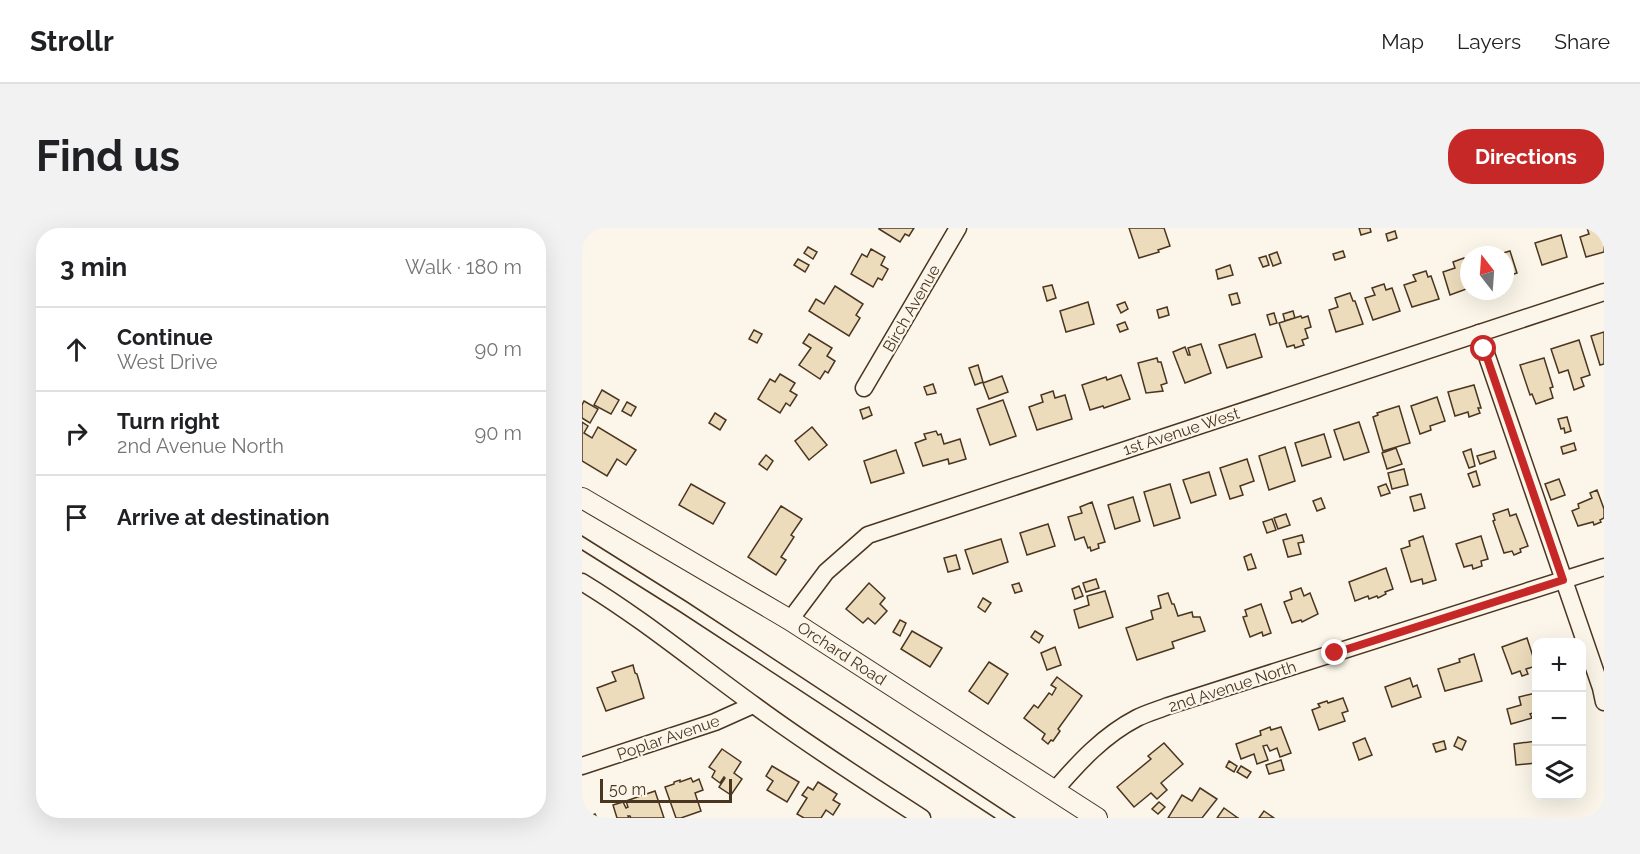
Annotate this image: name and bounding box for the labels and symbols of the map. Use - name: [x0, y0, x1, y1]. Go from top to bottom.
- north arrow: [1460, 246, 1514, 300]
- street label: Birch Avenue: [879, 261, 944, 355]
- route start: [1470, 335, 1496, 361]
- street label: 1st Avenue West: [1121, 403, 1242, 459]
- street label: Orchard Road: [794, 618, 890, 689]
- route end: [1321, 639, 1347, 665]
- street label: 2nd Avenue North: [1166, 657, 1299, 716]
- street label: Poplar Avenue: [614, 711, 722, 764]
- scale bar: [600, 776, 732, 804]

